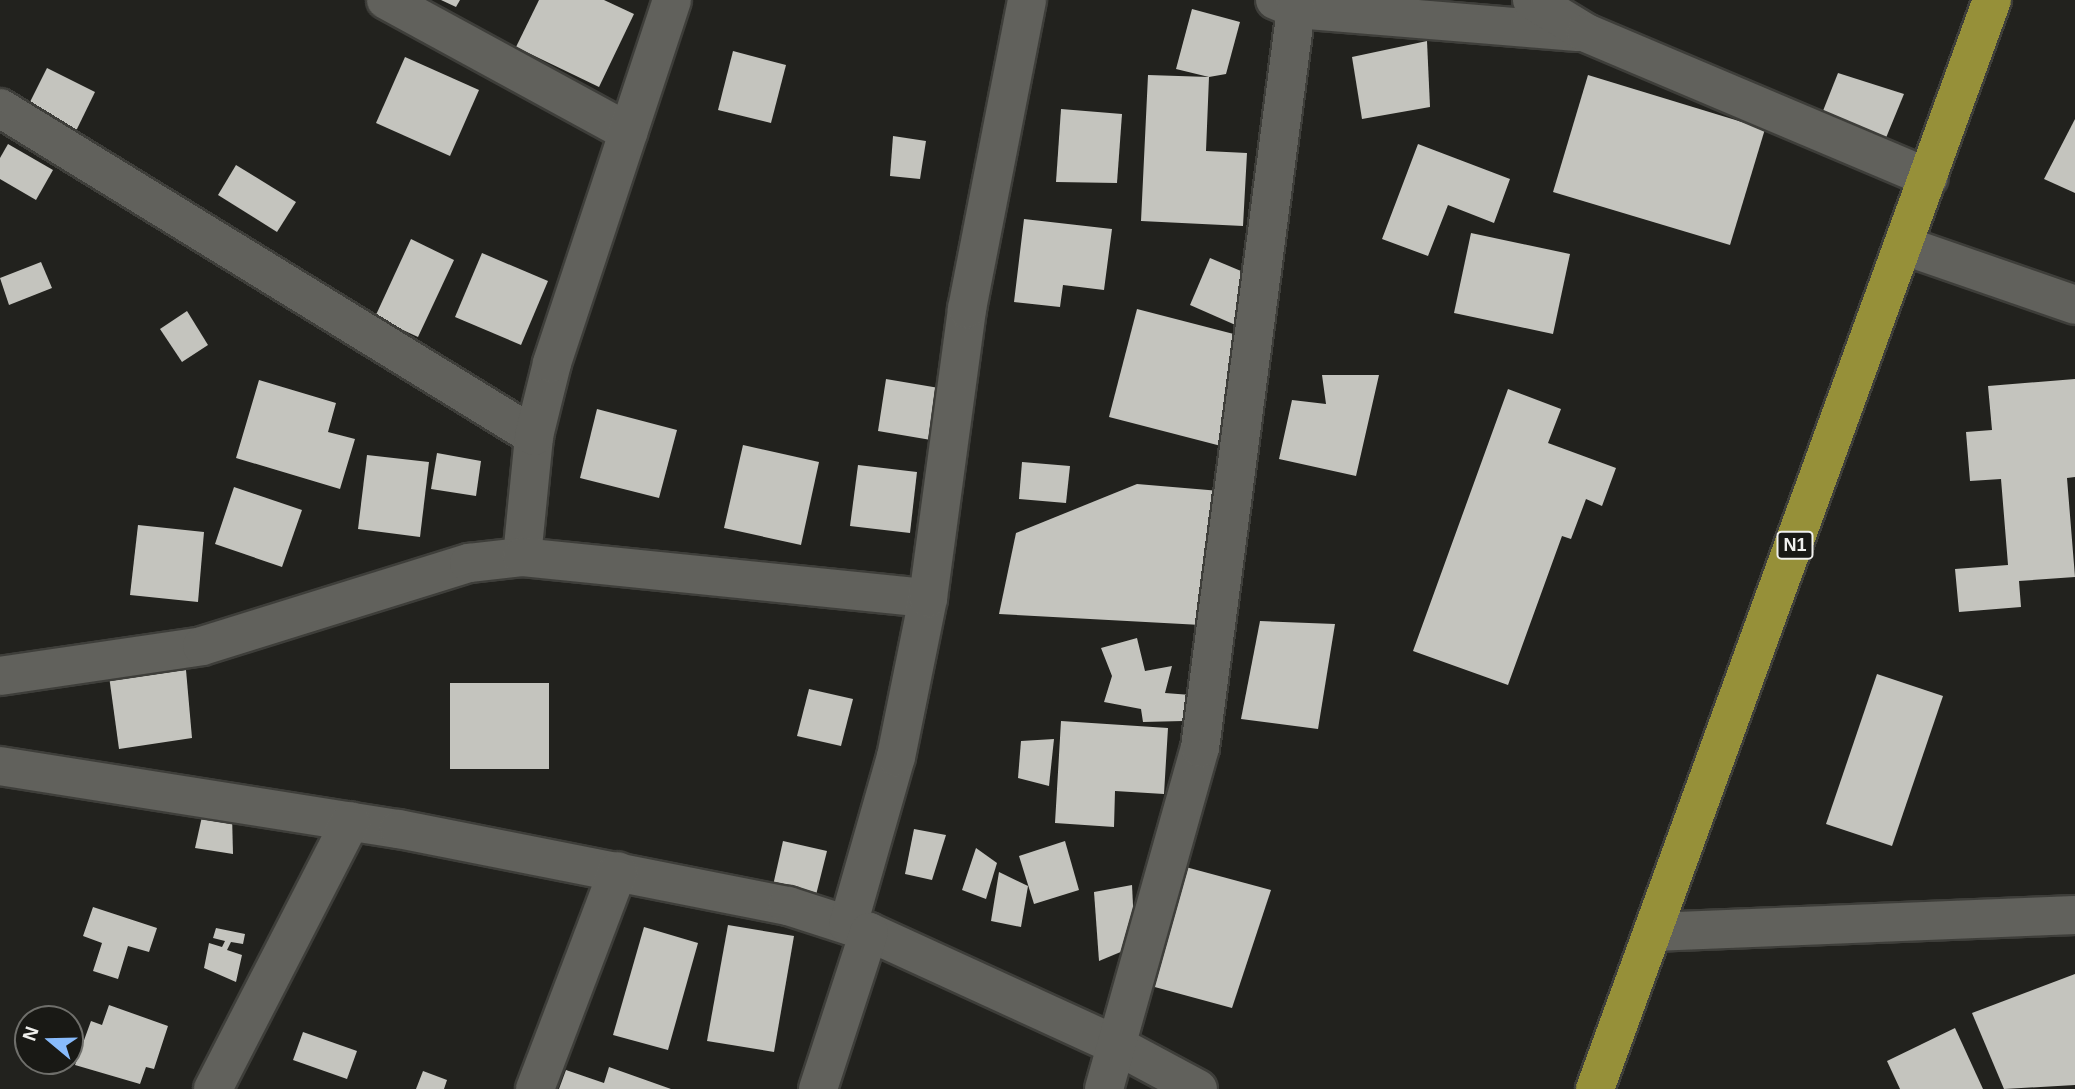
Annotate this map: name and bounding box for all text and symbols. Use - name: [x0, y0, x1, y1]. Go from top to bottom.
- road number: N1: [1776, 530, 1814, 560]
- north arrow: [14, 1005, 84, 1075]
- text: N: [18, 1024, 43, 1044]

